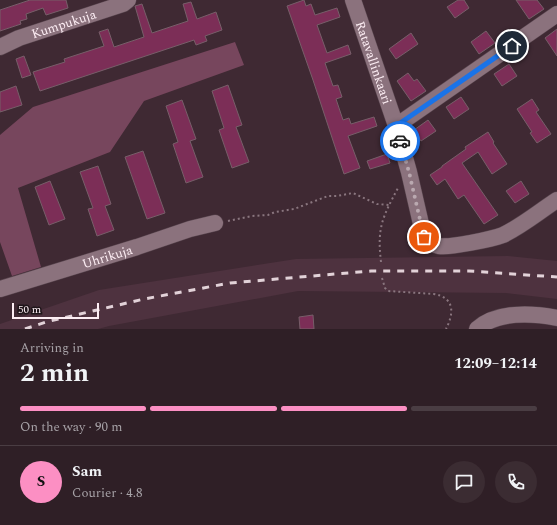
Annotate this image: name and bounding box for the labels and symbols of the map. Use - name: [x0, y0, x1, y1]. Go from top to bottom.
- street label: Kumpukuja: [29, 4, 100, 44]
- street label: Ratavallinkaari: [350, 18, 397, 107]
- pin: [495, 29, 529, 63]
- courier: [380, 121, 420, 161]
- pin: [407, 220, 441, 254]
- street label: Uhrikuja: [80, 240, 136, 274]
- scale bar: [12, 301, 99, 320]

